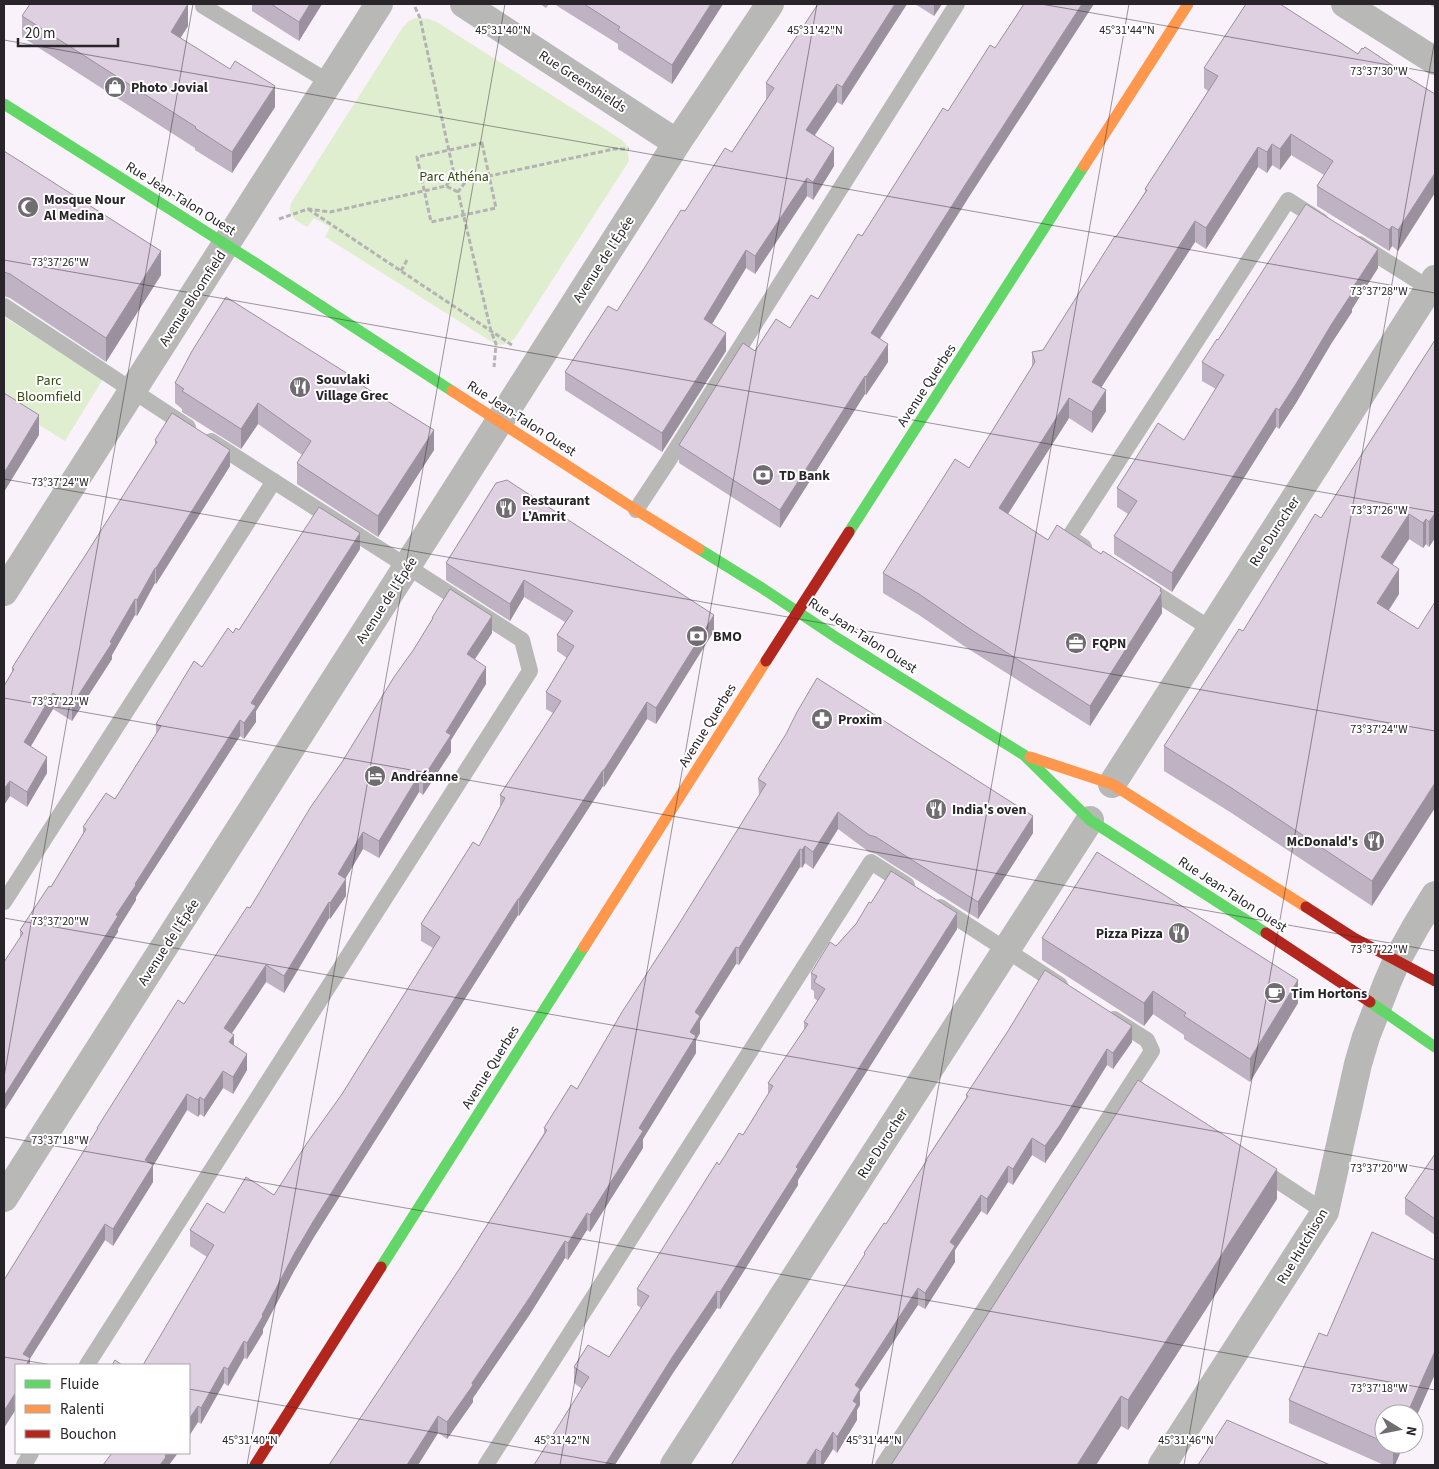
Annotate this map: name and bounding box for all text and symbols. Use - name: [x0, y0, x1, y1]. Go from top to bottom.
- scale bar: [18, 15, 118, 47]
- text: 45°31'40"N: [475, 22, 531, 39]
- text: 45°31'42"N: [787, 22, 843, 39]
- text: 45°31'44"N: [1099, 22, 1155, 39]
- text: 20 m: [25, 23, 55, 44]
- street label: Rue Greenshields: [535, 46, 630, 118]
- text: 73°37'30"W: [1350, 63, 1408, 80]
- shop icon: Photo Jovial: [103, 75, 127, 99]
- place label: Photo Jovial: [131, 78, 208, 98]
- street label: Rue Jean-Talon Ouest: [122, 157, 240, 241]
- park label: Parc Athéna: [419, 167, 489, 187]
- place label: Mosque Nour Al Medina: [43, 190, 126, 226]
- mosque icon: Mosque Nour Al Medina: [16, 195, 40, 219]
- street label: Avenue de l'Épée: [568, 212, 639, 307]
- street label: Avenue Bloomfield: [154, 247, 231, 350]
- text: 73°37'26"W: [31, 254, 89, 271]
- text: 73°37'28"W: [1350, 283, 1408, 300]
- street label: Avenue Querbes: [893, 340, 961, 431]
- place label: Souvlaki Village Grec: [315, 370, 389, 406]
- park label: Parc Bloomfield: [17, 371, 81, 407]
- restaurant icon: Souvlaki Village Grec: [288, 375, 312, 399]
- street label: Rue Jean-Talon Ouest: [463, 376, 580, 462]
- bank icon: TD Bank: [751, 463, 775, 487]
- place label: TD Bank: [779, 466, 830, 486]
- text: 73°37'24"W: [31, 474, 89, 491]
- place label: Restaurant L’Amrit: [522, 491, 591, 527]
- street label: Rue Durocher: [1245, 493, 1305, 570]
- restaurant icon: Restaurant L’Amrit: [494, 496, 518, 520]
- text: 73°37'26"W: [1350, 502, 1408, 519]
- street label: Avenue de l'Épée: [351, 553, 422, 648]
- street label: Rue Jean-Talon Ouest: [804, 593, 921, 679]
- bank icon: BMO: [685, 624, 709, 648]
- place label: BMO: [713, 627, 742, 647]
- office icon: FQPN: [1064, 631, 1088, 655]
- place label: FQPN: [1092, 634, 1126, 654]
- street label: Avenue Querbes: [674, 680, 742, 771]
- text: 73°37'22"W: [31, 693, 89, 710]
- pharmacy icon: Proxim: [810, 707, 834, 731]
- place label: Proxim: [838, 710, 882, 730]
- text: 73°37'24"W: [1350, 721, 1408, 738]
- hotel icon: Andréanne: [363, 764, 387, 788]
- place label: Andréanne: [390, 767, 458, 787]
- restaurant icon: India's oven: [924, 797, 948, 821]
- place label: India's oven: [952, 800, 1027, 820]
- restaurant icon: McDonald's: [1362, 829, 1386, 853]
- place label: McDonald's: [1287, 832, 1358, 852]
- street label: Rue Jean-Talon Ouest: [1174, 852, 1291, 938]
- street label: Avenue de l'Épée: [133, 895, 204, 990]
- text: 73°37'20"W: [31, 913, 89, 930]
- restaurant icon: Pizza Pizza: [1167, 921, 1191, 945]
- place label: Pizza Pizza: [1096, 924, 1163, 944]
- text: 73°37'22"W: [1350, 941, 1408, 958]
- cafe icon: Tim Hortons: [1263, 981, 1287, 1005]
- place label: Tim Hortons: [1291, 984, 1367, 1004]
- street label: Avenue Querbes: [457, 1022, 525, 1113]
- street label: Rue Durocher: [853, 1105, 913, 1182]
- text: 73°37'18"W: [31, 1132, 89, 1149]
- text: 73°37'20"W: [1350, 1160, 1408, 1177]
- street label: Rue Hutchison: [1272, 1205, 1333, 1288]
- legend: [15, 1364, 190, 1454]
- text: Fluide: [60, 1374, 99, 1395]
- text: 73°37'18"W: [1350, 1380, 1408, 1397]
- text: Ralenti: [60, 1399, 104, 1420]
- north arrow: [1374, 1404, 1424, 1454]
- text: Bouchon: [60, 1424, 116, 1445]
- text: N: [1400, 1425, 1421, 1437]
- text: 45°31'40"N: [222, 1432, 278, 1449]
- text: 45°31'42"N: [534, 1432, 590, 1449]
- text: 45°31'44"N: [846, 1432, 902, 1449]
- text: 45°31'46"N: [1158, 1432, 1214, 1449]

